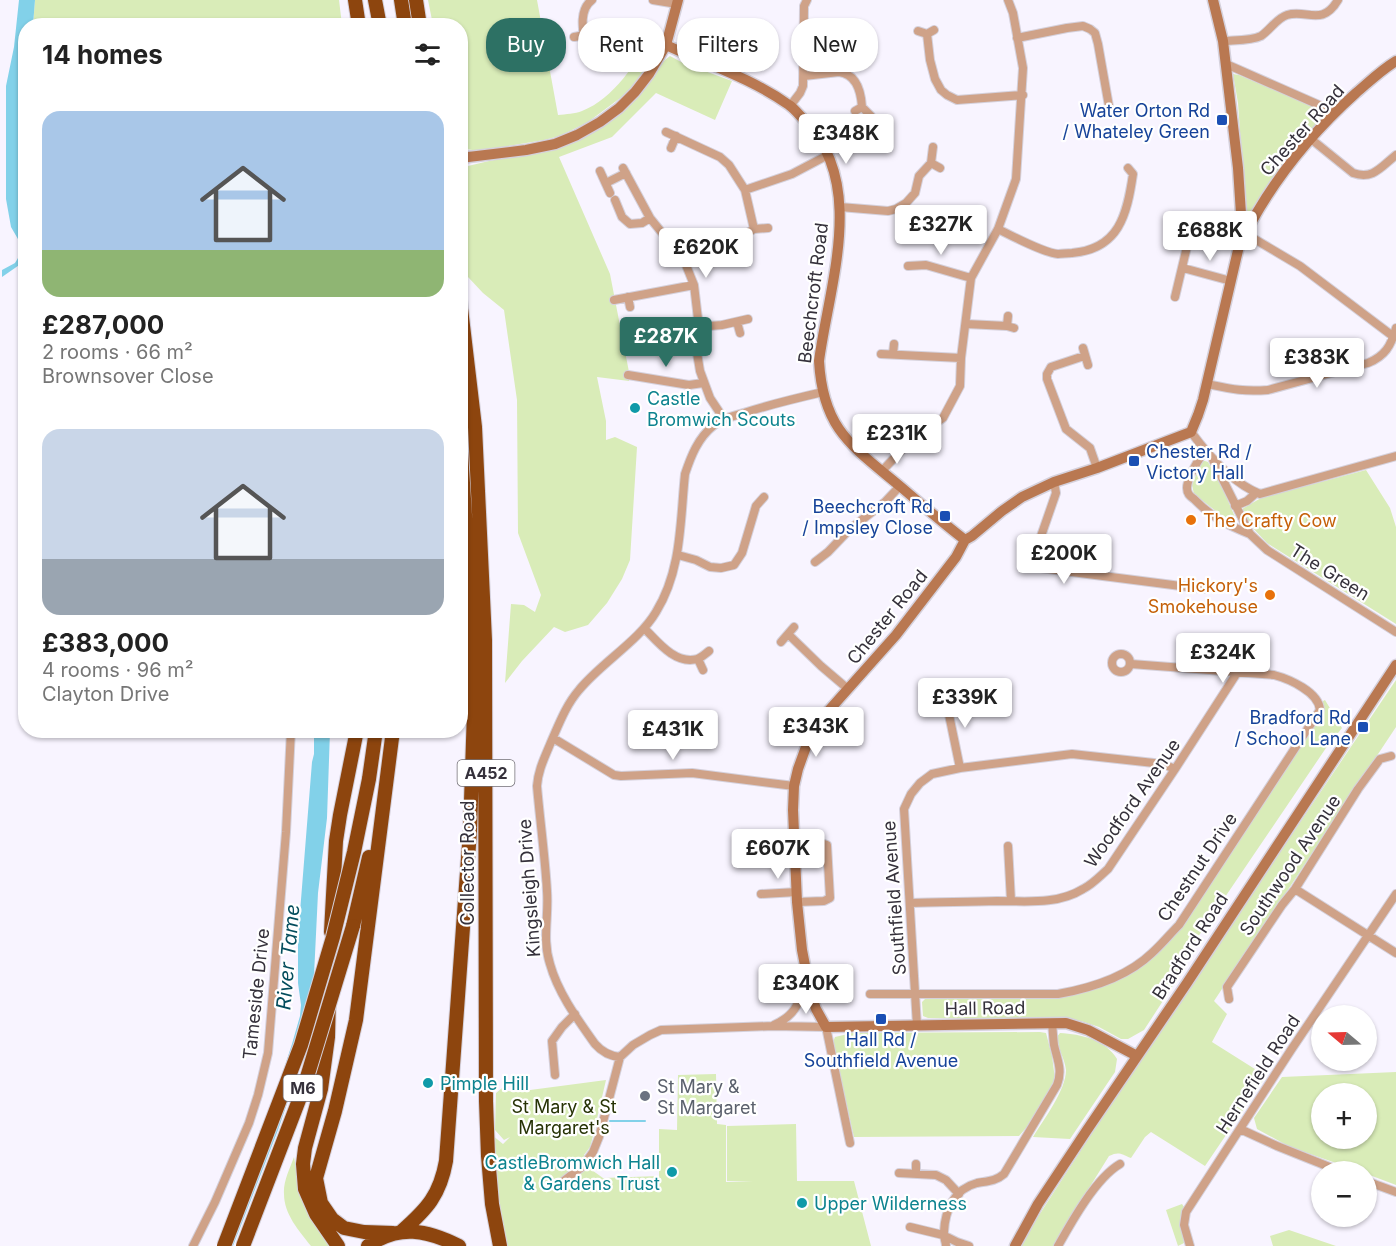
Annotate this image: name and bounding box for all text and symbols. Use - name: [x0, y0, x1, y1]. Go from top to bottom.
- chip: Buy: [486, 18, 566, 72]
- chip: Rent: [578, 18, 665, 72]
- chip: Filters: [677, 18, 779, 72]
- chip: New: [791, 18, 878, 72]
- icon: filters: [411, 38, 444, 71]
- text: 14 homes: [42, 39, 163, 70]
- street label: Chester Road: [1256, 80, 1348, 180]
- place label: Water Orton Rd / Whateley Green: [1063, 100, 1210, 142]
- marker: Water Orton Rd / Whateley Green: [1215, 113, 1229, 127]
- pin: £348K: [804, 114, 888, 165]
- text: £348K: [813, 121, 879, 145]
- icon: home: [189, 150, 297, 258]
- pin: £327K: [899, 205, 983, 256]
- pin: £688K: [1168, 211, 1252, 262]
- text: £327K: [909, 212, 973, 236]
- text: £688K: [1177, 218, 1243, 242]
- street label: Beechcroft Road: [794, 221, 832, 365]
- pin: £620K: [664, 228, 748, 279]
- text: £620K: [673, 235, 739, 259]
- text: £287,000: [42, 309, 164, 340]
- pin: £287K: [624, 317, 708, 368]
- text: £287K: [634, 324, 698, 348]
- pin: £383K: [1275, 338, 1359, 389]
- text: 2 rooms · 66 m²: [42, 340, 193, 364]
- text: £383K: [1284, 345, 1350, 369]
- text: Brownsover Close: [42, 364, 214, 388]
- place label: Castle Bromwich Scouts: [647, 388, 795, 430]
- marker: Castle Bromwich Scouts: [628, 401, 642, 415]
- pin: £231K: [855, 414, 939, 465]
- text: £231K: [866, 421, 928, 445]
- place label: Chester Rd / Victory Hall: [1146, 441, 1252, 483]
- marker: Chester Rd / Victory Hall: [1127, 454, 1141, 468]
- icon: home: [189, 468, 297, 576]
- place label: Beechcroft Rd / Impsley Close: [802, 496, 933, 538]
- marker: Beechcroft Rd / Impsley Close: [938, 509, 952, 523]
- place label: The Crafty Cow: [1203, 510, 1337, 531]
- marker: The Crafty Cow: [1184, 513, 1198, 527]
- pin: £200K: [1022, 534, 1106, 585]
- street label: The Green: [1287, 539, 1373, 605]
- text: £200K: [1031, 541, 1097, 565]
- street label: Chester Road: [843, 566, 931, 668]
- place label: Hickory's Smokehouse: [1148, 575, 1258, 617]
- marker: Hickory's Smokehouse: [1263, 588, 1277, 602]
- text: £383,000: [42, 627, 169, 658]
- pin: £324K: [1181, 633, 1265, 684]
- text: £324K: [1190, 640, 1256, 664]
- text: 4 rooms · 96 m²: [42, 658, 194, 682]
- pin: £339K: [923, 678, 1007, 729]
- text: Clayton Drive: [42, 682, 169, 706]
- text: £339K: [932, 685, 998, 709]
- pin: £343K: [774, 707, 858, 758]
- place label: Bradford Rd / School Lane: [1235, 707, 1351, 749]
- pin: £431K: [631, 710, 715, 761]
- text: £343K: [783, 714, 849, 738]
- text: £431K: [642, 717, 704, 741]
- marker: Bradford Rd / School Lane: [1356, 720, 1370, 734]
- street label: Woodford Avenue: [1080, 735, 1184, 871]
- road number: A452: [458, 760, 514, 786]
- street label: Southwood Avenue: [1235, 791, 1345, 939]
- street label: Collector Road: [457, 800, 478, 926]
- street label: Chestnut Drive: [1153, 809, 1241, 925]
- street label: Kingsleigh Drive: [514, 818, 544, 958]
- street label: Southfield Avenue: [878, 820, 910, 976]
- pin: £607K: [736, 829, 820, 880]
- text: £607K: [746, 836, 810, 860]
- street label: Bradford Road: [1148, 889, 1232, 1003]
- water label: River Tame: [271, 903, 305, 1011]
- street label: Tameside Drive: [239, 927, 273, 1061]
- pin: £340K: [764, 964, 848, 1015]
- text: £340K: [772, 971, 840, 995]
- street label: Hall Road: [944, 997, 1026, 1019]
- north arrow: [1311, 1005, 1377, 1071]
- map controls: [1311, 1005, 1377, 1227]
- street label: Hernefield Road: [1212, 1011, 1304, 1137]
- marker: Hall Rd / Southfield Avenue: [874, 1012, 888, 1026]
- place label: Hall Rd / Southfield Avenue: [804, 1029, 958, 1071]
- place label: Pimple Hill: [440, 1073, 529, 1094]
- road number: M6: [284, 1075, 322, 1101]
- marker: Pimple Hill: [421, 1076, 435, 1090]
- place label: St Mary & St Margaret: [657, 1076, 756, 1118]
- button: +: [1311, 1083, 1377, 1149]
- marker: St Mary & St Margaret: [638, 1089, 652, 1103]
- park label: St Mary & St Margaret's: [511, 1096, 617, 1138]
- place label: CastleBromwich Hall & Gardens Trust: [484, 1152, 660, 1194]
- button: −: [1311, 1161, 1377, 1227]
- marker: CastleBromwich Hall & Gardens Trust: [665, 1165, 679, 1179]
- place label: Upper Wilderness: [814, 1193, 967, 1214]
- marker: Upper Wilderness: [795, 1196, 809, 1210]

